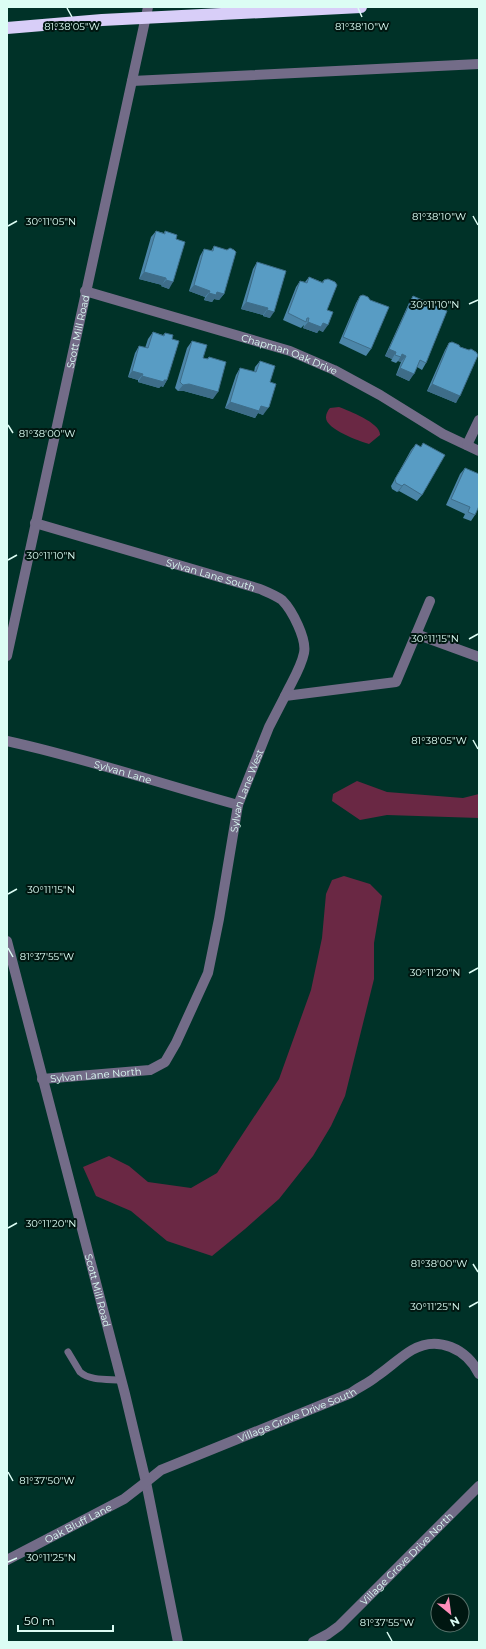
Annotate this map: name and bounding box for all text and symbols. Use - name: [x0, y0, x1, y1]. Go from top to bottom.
- text: 81°38'05"W: [44, 20, 100, 33]
- text: 81°38'10"W: [335, 20, 389, 33]
- text: 81°38'10"W: [412, 210, 466, 223]
- text: 30°11'05"N: [26, 215, 76, 228]
- street label: Scott Mill Road: [63, 294, 92, 370]
- text: 30°11'10"N: [411, 298, 459, 311]
- street label: Chapman Oak Drive: [240, 331, 340, 377]
- text: 81°38'00"W: [19, 427, 75, 440]
- text: 30°11'10"N: [27, 549, 75, 562]
- street label: Sylvan Lane South: [165, 555, 257, 594]
- text: 30°11'15"N: [411, 632, 459, 645]
- text: 81°38'05"W: [411, 734, 467, 747]
- street label: Sylvan Lane West: [227, 747, 266, 833]
- street label: Sylvan Lane: [93, 757, 153, 786]
- text: 30°11'15"N: [27, 883, 75, 896]
- text: 81°37'55"W: [20, 950, 74, 963]
- text: 30°11'20"N: [410, 966, 460, 979]
- street label: Sylvan Lane North: [50, 1064, 142, 1085]
- text: 30°11'20"N: [26, 1217, 76, 1230]
- street label: Scott Mill Road: [82, 1252, 114, 1328]
- text: 81°38'00"W: [411, 1257, 467, 1270]
- text: 30°11'25"N: [410, 1300, 460, 1313]
- street label: Village Grove Drive South: [236, 1385, 359, 1445]
- text: 81°37'50"W: [19, 1474, 75, 1487]
- street label: Oak Bluff Lane: [42, 1500, 114, 1546]
- street label: Village Grove Drive North: [357, 1509, 456, 1608]
- text: 30°11'25"N: [26, 1551, 76, 1564]
- north arrow: [430, 1593, 470, 1633]
- scale bar: [18, 1607, 113, 1633]
- text: 50 m: [24, 1613, 55, 1628]
- text: N: [448, 1613, 462, 1630]
- text: 81°37'55"W: [360, 1616, 414, 1629]

